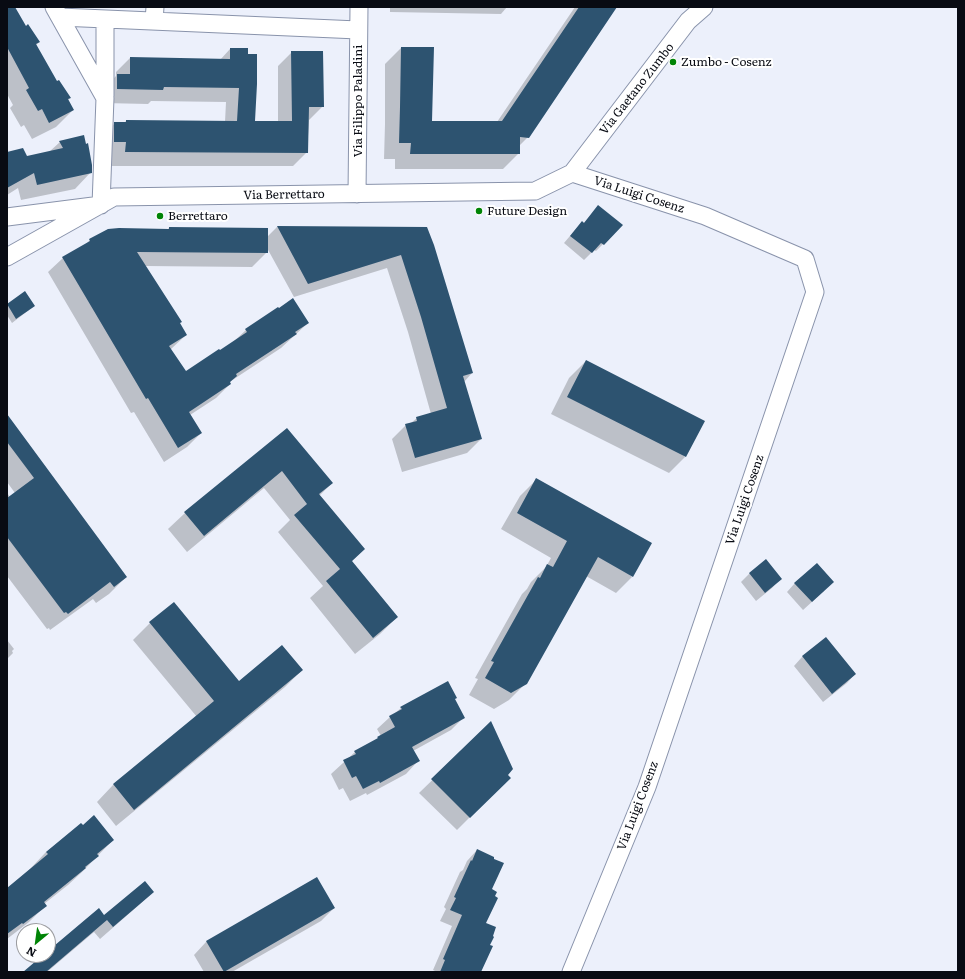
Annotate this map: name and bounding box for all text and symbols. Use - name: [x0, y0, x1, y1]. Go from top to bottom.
- street label: Via Gaetano Zumbo: [597, 40, 677, 138]
- street label: Via Filippo Paladini: [351, 45, 365, 157]
- place label: Zumbo - Cosenz: [681, 55, 772, 69]
- marker: Zumbo - Cosenz: [668, 57, 678, 67]
- street label: Via Luigi Cosenz: [592, 174, 686, 216]
- street label: Via Berrettaro: [243, 187, 325, 203]
- place label: Future Design: [487, 204, 567, 218]
- marker: Future Design: [474, 206, 484, 216]
- place label: Berrettaro: [168, 209, 228, 223]
- marker: Berrettaro: [155, 211, 165, 221]
- street label: Via Luigi Cosenz: [723, 453, 767, 547]
- street label: Via Luigi Cosenz: [614, 759, 662, 853]
- north arrow: [16, 923, 56, 963]
- text: N: [23, 943, 39, 962]

